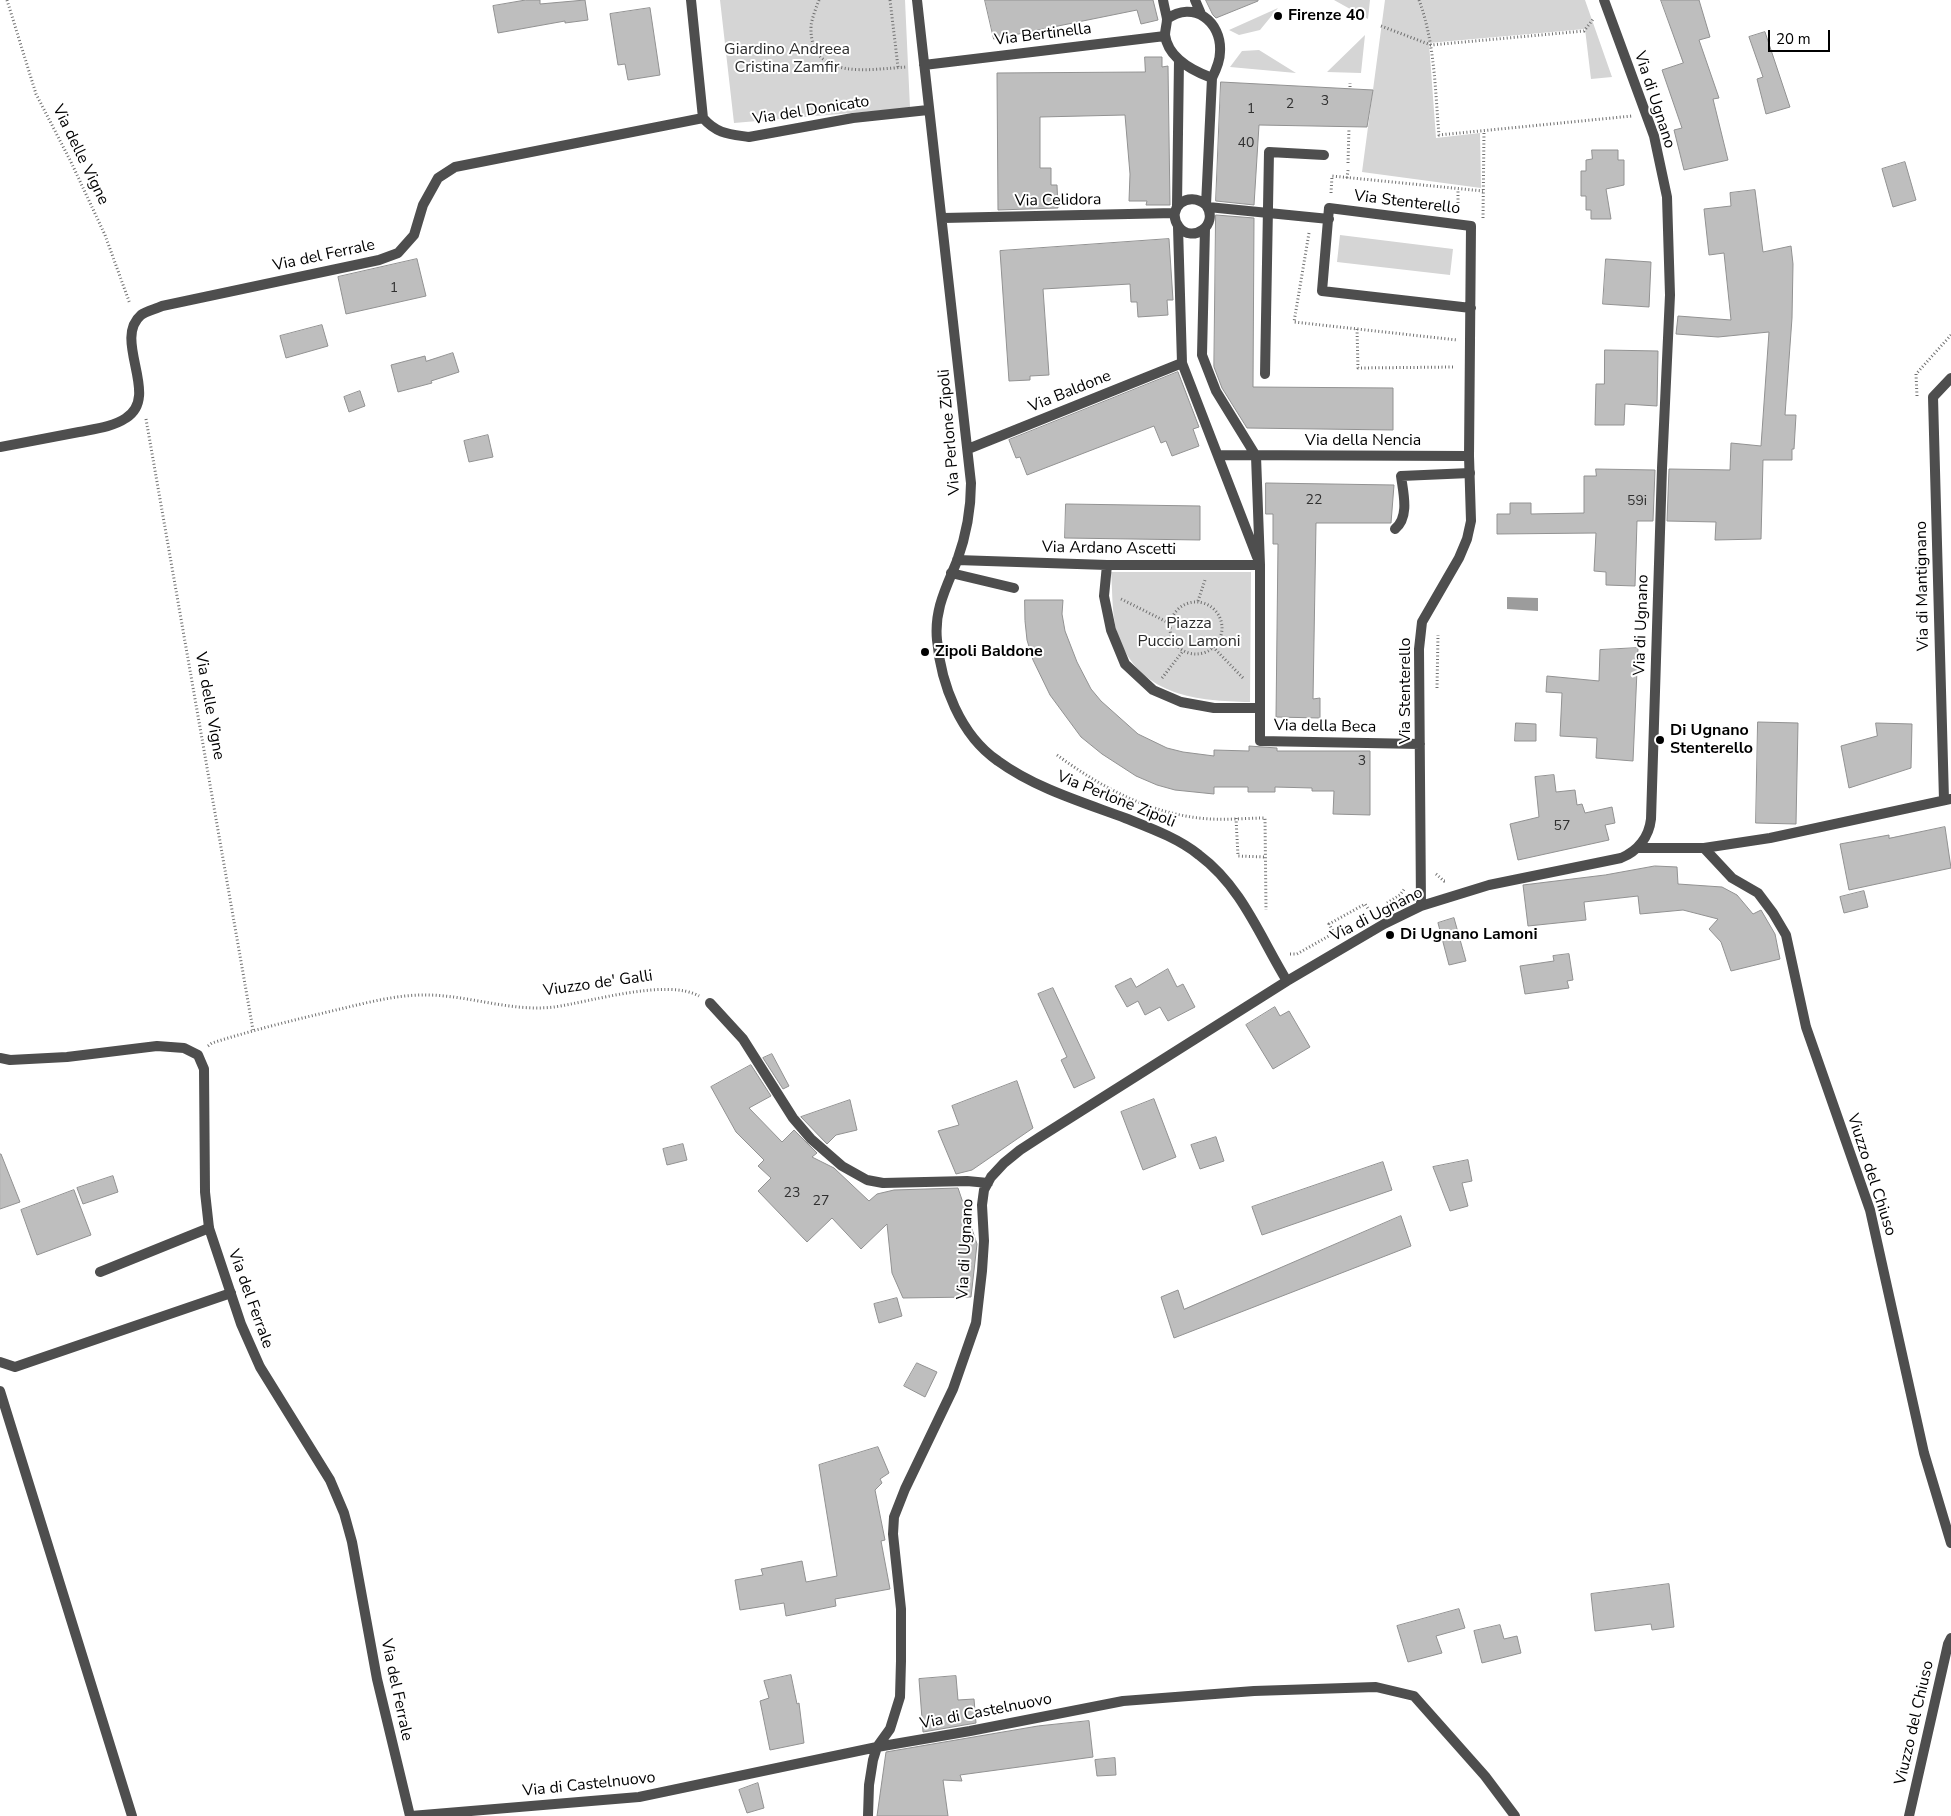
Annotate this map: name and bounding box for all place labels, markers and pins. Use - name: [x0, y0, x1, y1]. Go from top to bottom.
- place label: Firenze 40: [1288, 6, 1365, 26]
- marker: Firenze 40: [1272, 10, 1284, 22]
- place label: Zipoli Baldone: [935, 642, 1043, 662]
- marker: Zipoli Baldone: [919, 646, 931, 658]
- place label: Di Ugnano Stenterello: [1670, 721, 1753, 759]
- marker: Di Ugnano Stenterello: [1654, 734, 1666, 746]
- place label: Di Ugnano Lamoni: [1400, 925, 1538, 945]
- marker: Di Ugnano Lamoni: [1384, 929, 1396, 941]

